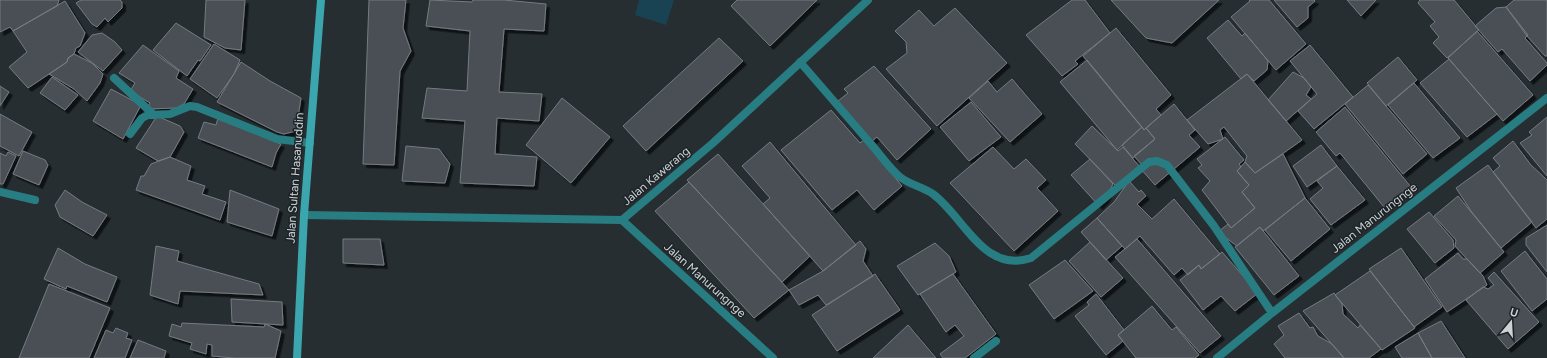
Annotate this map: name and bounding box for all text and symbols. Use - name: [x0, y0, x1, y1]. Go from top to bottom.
- street label: Jalan Sultan Hasanuddin: [283, 112, 307, 244]
- street label: Jalan Kawerang: [619, 144, 693, 208]
- street label: Jalan Manurungnge: [1328, 180, 1420, 256]
- street label: Jalan Manurungnge: [661, 240, 749, 321]
- north arrow: [1491, 302, 1531, 342]
- text: U: [1508, 306, 1520, 320]

